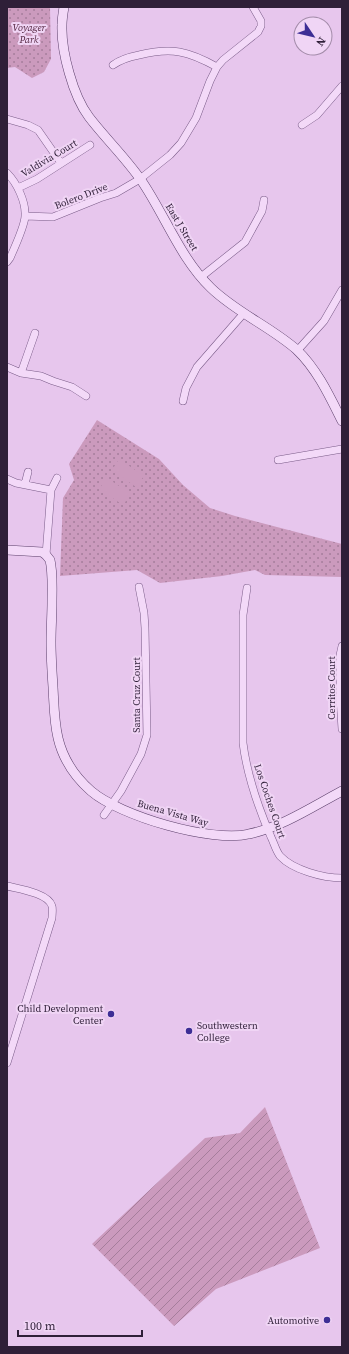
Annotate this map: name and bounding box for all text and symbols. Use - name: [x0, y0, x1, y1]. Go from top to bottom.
- north arrow: [293, 16, 333, 56]
- park label: Voyager Park: [12, 21, 47, 46]
- text: N: [312, 34, 329, 49]
- street label: Valdivia Court: [19, 136, 80, 180]
- street label: Bolero Drive: [53, 180, 109, 212]
- street label: East J Street: [163, 201, 202, 254]
- street label: Cerritos Court: [325, 656, 338, 720]
- street label: Santa Cruz Court: [130, 657, 143, 733]
- street label: Los Coches Court: [251, 762, 289, 841]
- street label: Buena Vista Way: [136, 797, 211, 830]
- place label: Child Development Center: [17, 1002, 104, 1027]
- marker: Child Development Center: [106, 1009, 116, 1019]
- place label: Southwestern College: [197, 1019, 258, 1044]
- marker: Southwestern College: [184, 1026, 194, 1036]
- scale bar: [18, 1312, 142, 1338]
- place label: Automotive: [268, 1314, 319, 1327]
- marker: Automotive: [322, 1315, 332, 1325]
- text: 100 m: [24, 1318, 56, 1334]

